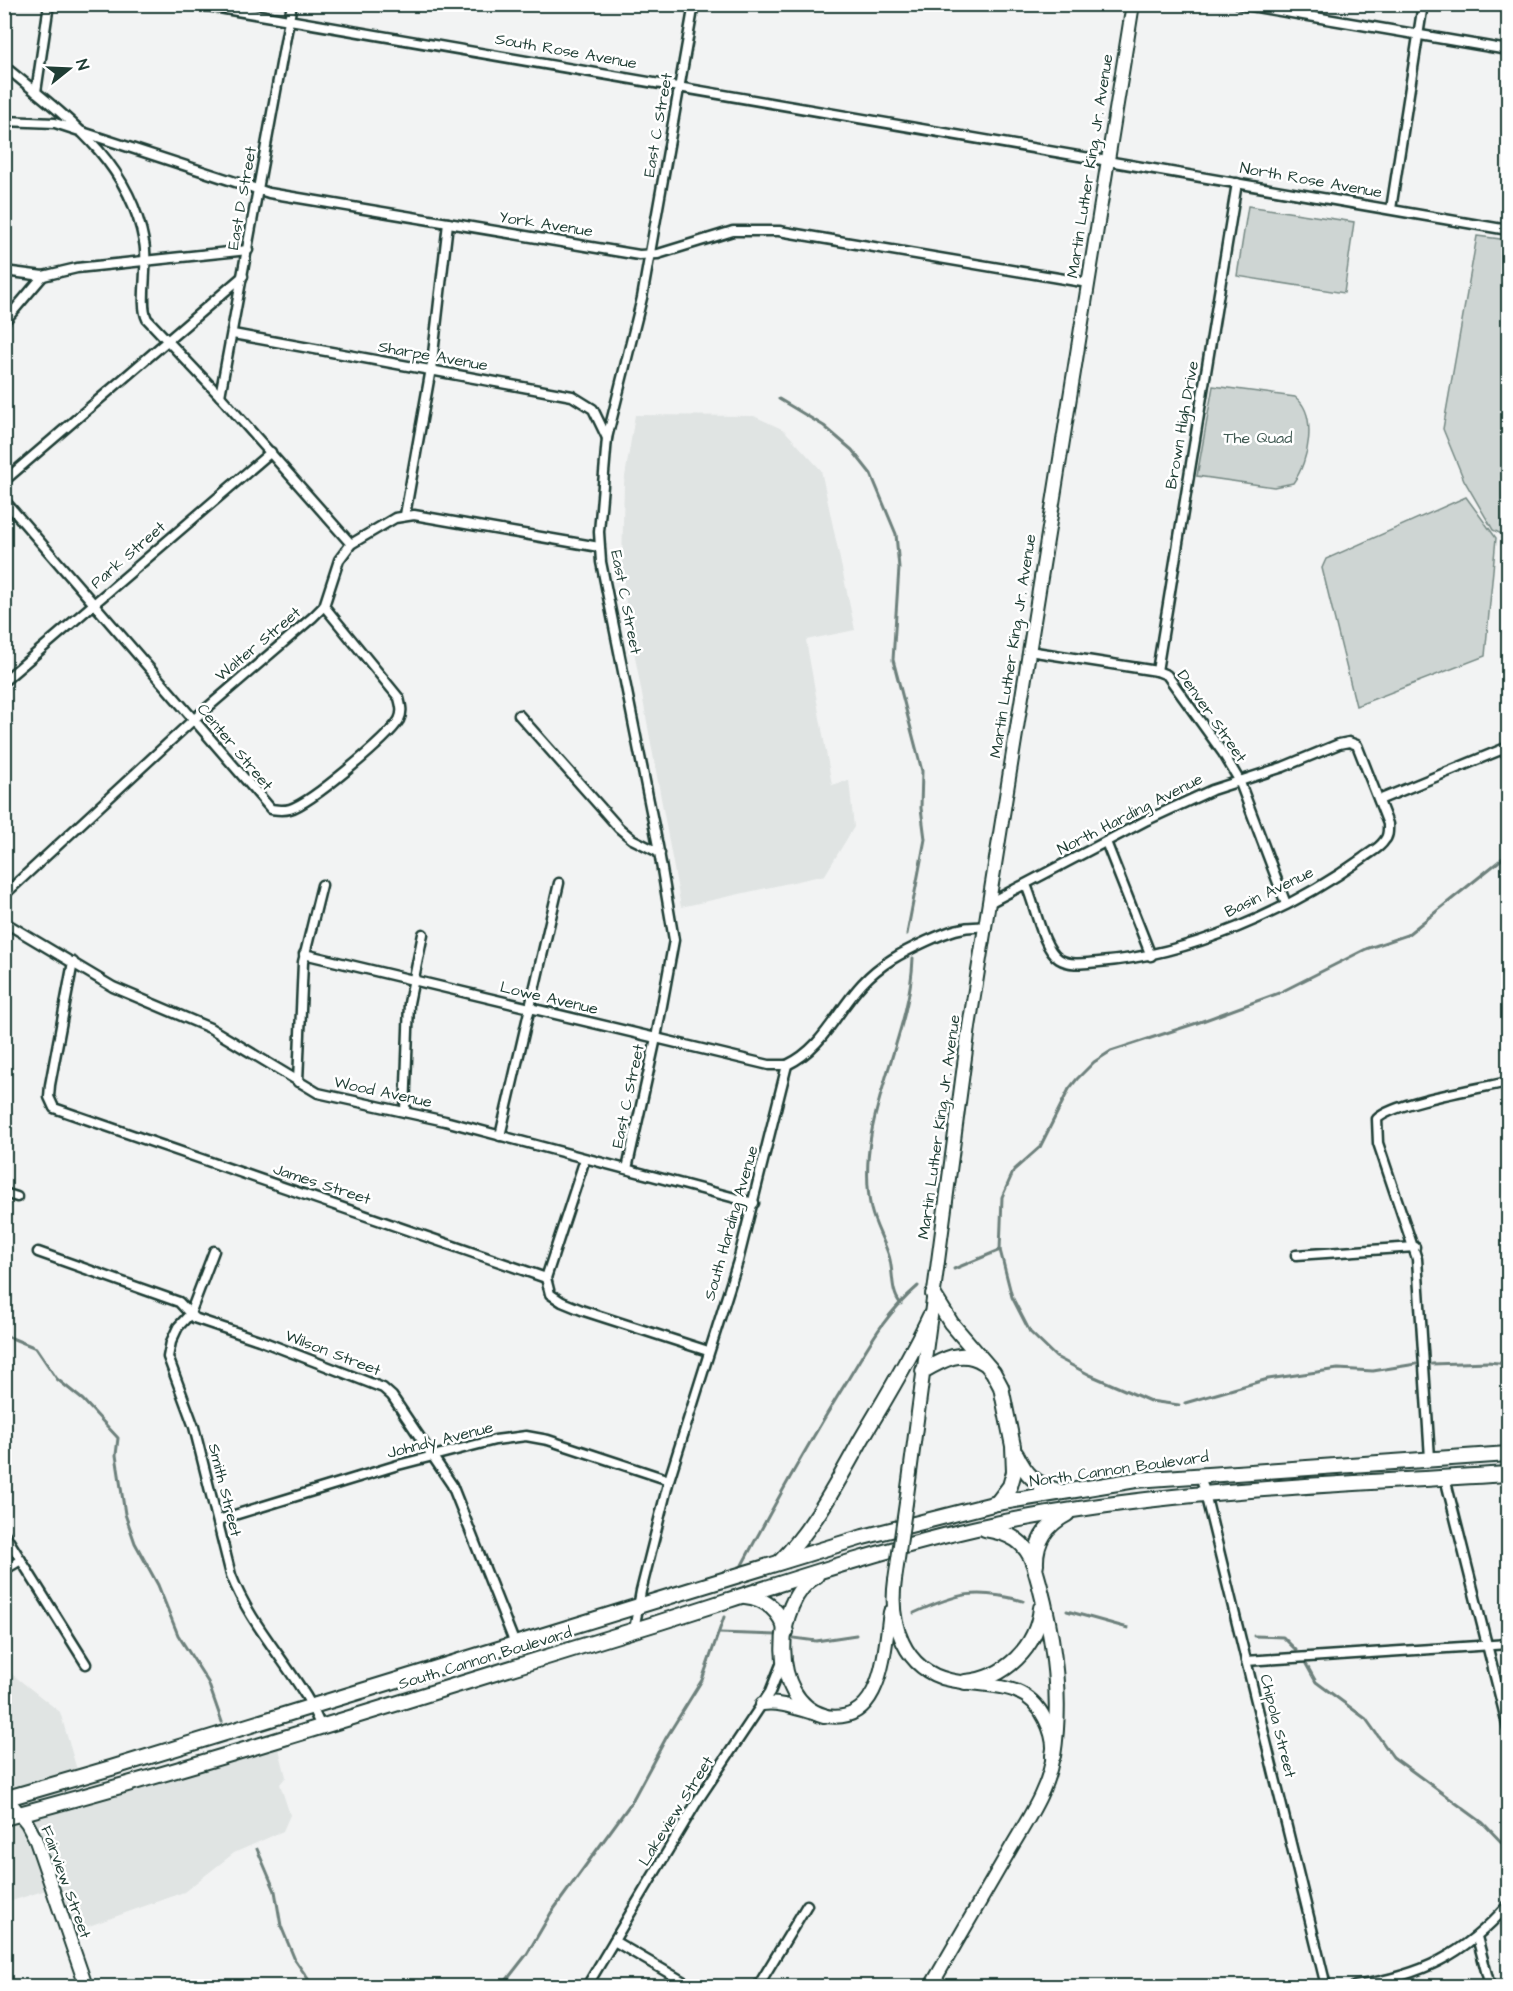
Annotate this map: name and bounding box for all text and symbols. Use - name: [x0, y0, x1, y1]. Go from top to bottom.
- street label: South Rose Avenue: [493, 28, 639, 74]
- north arrow: [39, 39, 99, 99]
- street label: Martin Luther King, Jr. Avenue: [1061, 52, 1120, 280]
- text: N: [70, 57, 94, 73]
- street label: East C Street: [638, 71, 678, 179]
- street label: East D Street: [222, 144, 262, 251]
- street label: North Rose Avenue: [1238, 157, 1384, 203]
- street label: York Avenue: [498, 206, 595, 242]
- street label: Sharpe Avenue: [376, 336, 490, 377]
- street label: Brown High Drive: [1160, 359, 1205, 491]
- park label: The Quad: [1224, 427, 1292, 449]
- street label: Park Street: [86, 516, 171, 594]
- street label: Martin Luther King, Jr. Avenue: [984, 532, 1043, 760]
- street label: East C Street: [605, 548, 647, 656]
- street label: Walter Street: [211, 601, 306, 686]
- street label: Denver Street: [1172, 665, 1252, 767]
- street label: Center Street: [192, 699, 278, 796]
- street label: North Harding Avenue: [1053, 768, 1207, 861]
- street label: Basin Avenue: [1221, 861, 1317, 923]
- street label: Lowe Avenue: [498, 976, 601, 1020]
- street label: Martin Luther King, Jr. Avenue: [912, 1013, 967, 1241]
- street label: East C Street: [606, 1042, 650, 1150]
- street label: Wood Avenue: [332, 1071, 434, 1113]
- street label: South Harding Avenue: [698, 1143, 765, 1303]
- street label: James Street: [270, 1158, 374, 1210]
- street label: Wilson Street: [282, 1325, 384, 1382]
- street label: Johndy Avenue: [385, 1416, 496, 1465]
- street label: Smith Street: [203, 1441, 247, 1539]
- street label: North Cannon Boulevard: [1028, 1446, 1210, 1492]
- street label: South Cannon Boulevard: [396, 1621, 574, 1695]
- street label: Chipola Street: [1255, 1672, 1302, 1781]
- street label: Lakeview Street: [633, 1751, 719, 1870]
- street label: Fairview Street: [35, 1823, 97, 1942]

